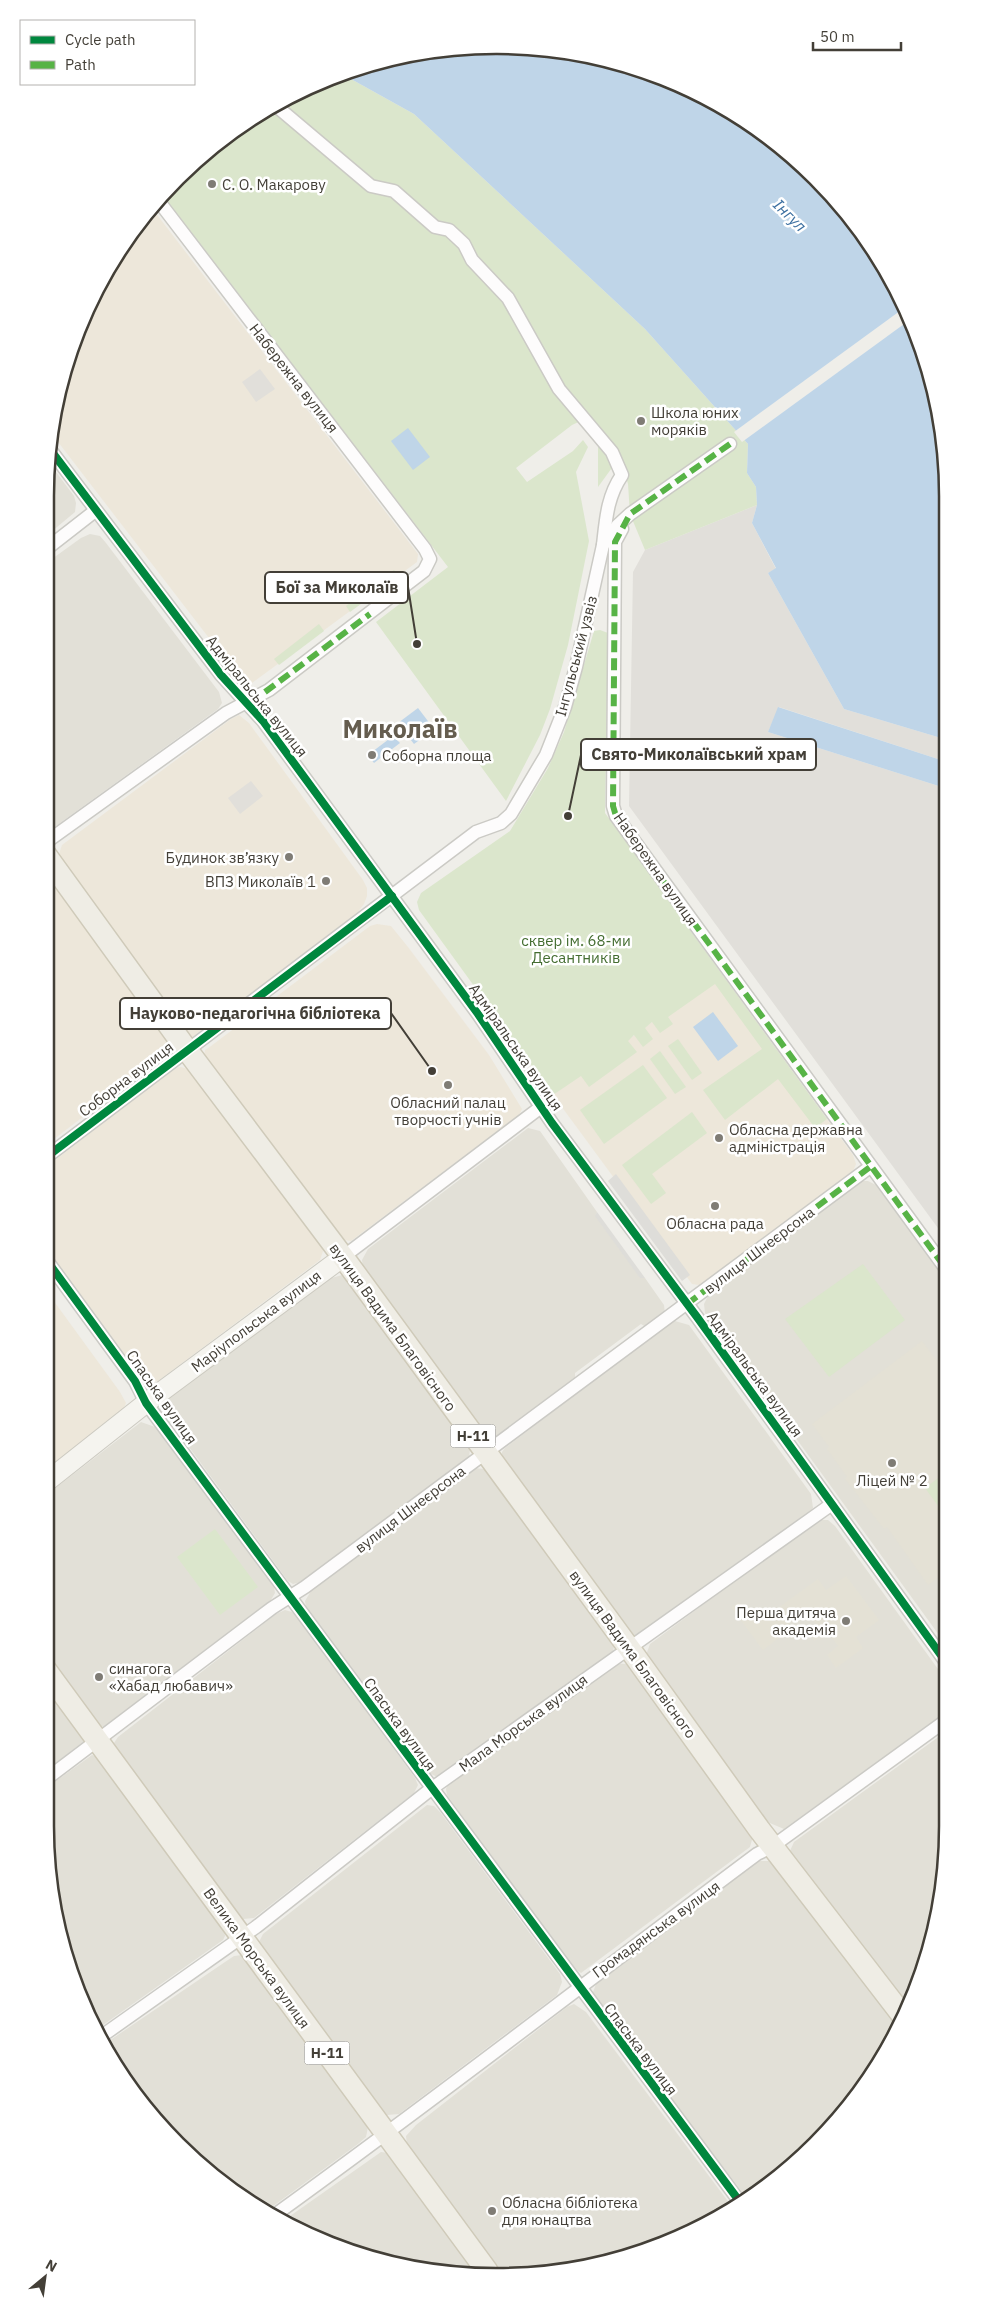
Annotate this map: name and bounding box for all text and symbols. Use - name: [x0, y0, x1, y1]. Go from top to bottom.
- legend: [20, 20, 195, 85]
- scale bar: [813, 20, 900, 52]
- text: 50 m: [820, 27, 855, 46]
- text: Cycle path: [65, 30, 136, 49]
- text: Path: [65, 55, 96, 74]
- place label: С. О. Макарову: [222, 175, 326, 194]
- marker: С. О. Макарову: [206, 178, 218, 190]
- water label: Інгул: [769, 194, 811, 236]
- street label: Набережна вулиця: [245, 319, 343, 437]
- place label: Школа юних моряків: [651, 403, 739, 439]
- marker: Школа юних моряків: [635, 415, 647, 427]
- callout: Бої за Миколаїв: [265, 572, 408, 603]
- text: Бої за Миколаїв: [276, 577, 398, 597]
- street label: Інгульський узвіз: [551, 593, 601, 719]
- street label: Адміральська вулиця: [202, 631, 312, 761]
- district label: Миколаїв: [342, 712, 458, 745]
- callout: Свято-Миколаївський храм: [581, 739, 816, 770]
- text: Свято-Миколаївський храм: [591, 744, 807, 764]
- place label: Соборна площа: [382, 746, 492, 765]
- marker: Соборна площа: [366, 749, 378, 761]
- street label: Набережна вулиця: [610, 809, 702, 929]
- place label: Будинок зв’язку: [166, 848, 280, 867]
- marker: Будинок зв’язку: [283, 851, 295, 863]
- place label: ВПЗ Миколаїв 1: [205, 872, 316, 891]
- marker: ВПЗ Миколаїв 1: [320, 875, 332, 887]
- park label: сквер ім. 68-ми Десантників: [521, 931, 631, 967]
- street label: Адміральська вулиця: [465, 980, 567, 1114]
- callout: Науково-педагогічна бібліотека: [120, 998, 391, 1029]
- text: Науково-педагогічна бібліотека: [129, 1003, 381, 1023]
- street label: Соборна вулиця: [75, 1037, 177, 1121]
- marker: Обласний палац творчості учнів: [442, 1079, 454, 1091]
- place label: Обласний палац творчості учнів: [390, 1093, 506, 1129]
- place label: Обласна державна адміністрація: [729, 1120, 863, 1156]
- marker: Обласна державна адміністрація: [713, 1132, 725, 1144]
- marker: Обласна рада: [709, 1200, 721, 1212]
- street label: вулиця Шнеєрсона: [700, 1202, 818, 1298]
- place label: Обласна рада: [666, 1214, 764, 1233]
- street label: вулиця Вадима Благовісного: [326, 1239, 460, 1415]
- street label: Маріупольська вулиця: [187, 1266, 325, 1376]
- street label: Адміральська вулиця: [703, 1307, 807, 1441]
- street label: Спаська вулиця: [122, 1346, 202, 1448]
- road number: Н-11: [450, 1424, 496, 1448]
- marker: Ліцей № 2: [886, 1457, 898, 1469]
- street label: вулиця Шнеєрсона: [351, 1461, 469, 1557]
- place label: Ліцей № 2: [856, 1471, 928, 1490]
- street label: вулиця Вадима Благовісного: [566, 1566, 700, 1742]
- place label: Перша дитяча академія: [736, 1603, 836, 1639]
- marker: Перша дитяча академія: [840, 1615, 852, 1627]
- place label: синагога «Хабад любавич»: [109, 1659, 233, 1695]
- street label: Мала Морська вулиця: [455, 1670, 591, 1776]
- marker: синагога «Хабад любавич»: [93, 1671, 105, 1683]
- street label: Спаська вулиця: [360, 1674, 440, 1774]
- street label: Громадянська вулиця: [588, 1876, 724, 1982]
- street label: Велика Морська вулиця: [200, 1884, 314, 2032]
- street label: Спаська вулиця: [600, 1999, 682, 2099]
- road number: Н-11: [304, 2042, 350, 2064]
- place label: Обласна бібліотека для юнацтва: [502, 2193, 638, 2229]
- marker: Обласна бібліотека для юнацтва: [486, 2205, 498, 2217]
- north arrow: [20, 2252, 70, 2302]
- text: N: [43, 2255, 60, 2276]

